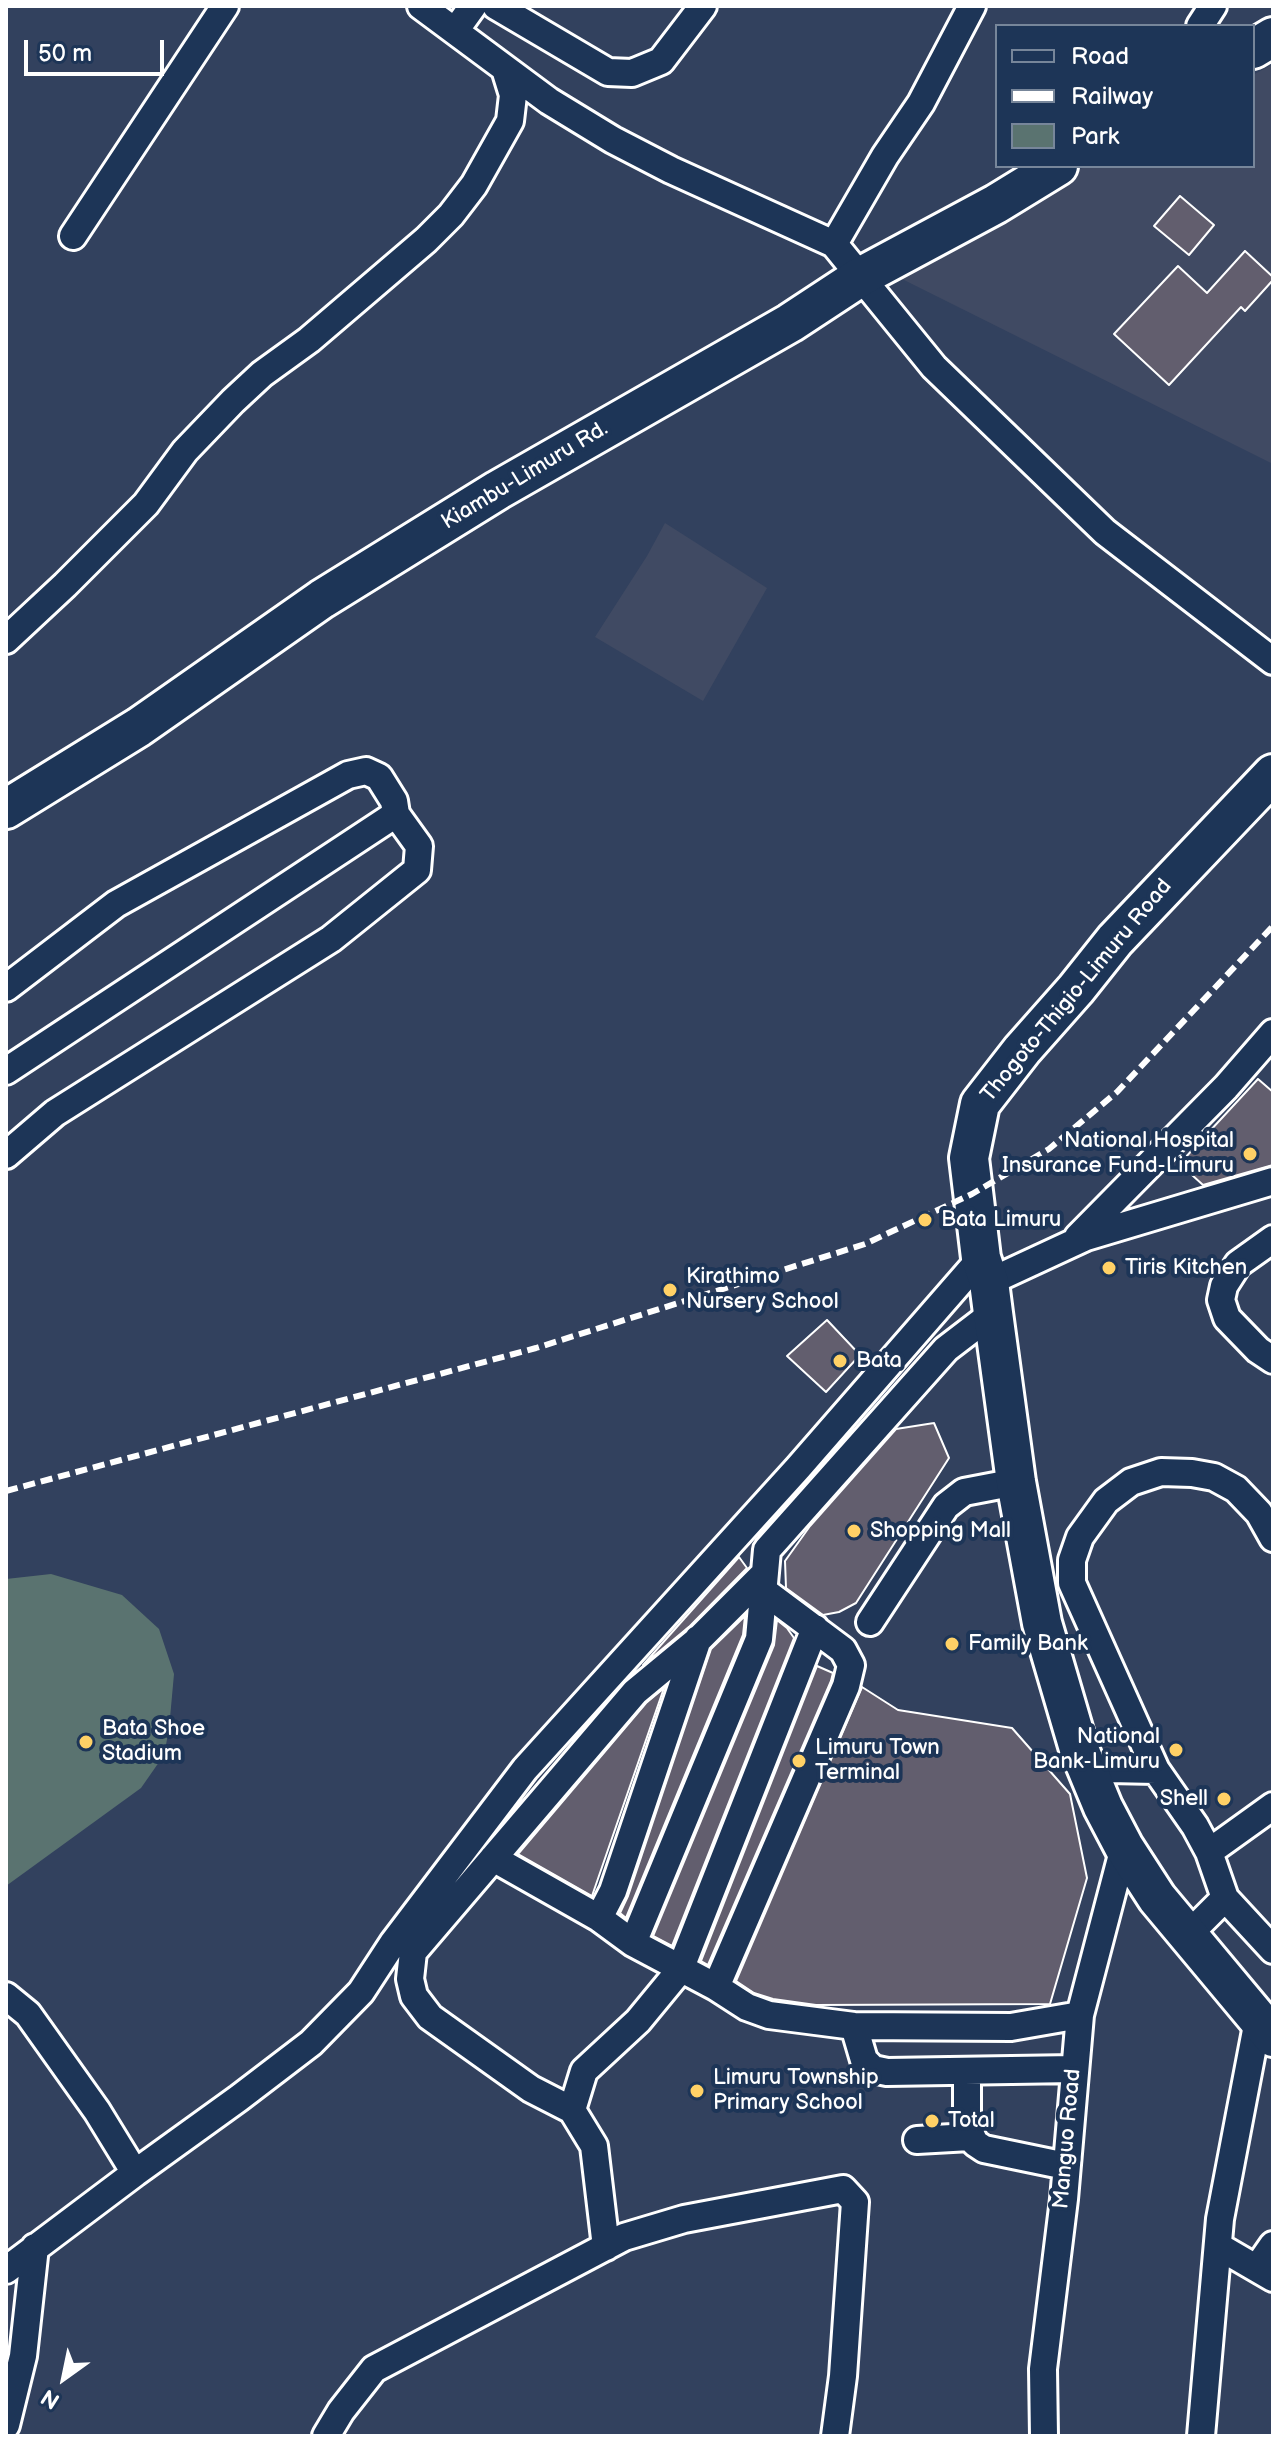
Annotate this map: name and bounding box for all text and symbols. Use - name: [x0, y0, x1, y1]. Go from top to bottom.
- scale bar: [28, 24, 168, 74]
- legend: [995, 24, 1255, 168]
- text: 50 m: [38, 39, 92, 68]
- text: Road: [1071, 42, 1129, 71]
- text: Railway: [1071, 82, 1153, 111]
- text: Park: [1071, 122, 1119, 151]
- street label: Kiambu-Limuru Rd.: [437, 416, 613, 536]
- street label: Thogoto-Thigio-Limuru Road: [976, 874, 1178, 1108]
- place label: National Hospital Insurance Fund-Limuru: [1002, 1128, 1234, 1180]
- marker: National Hospital Insurance Fund-Limuru: [1241, 1145, 1259, 1163]
- place label: Bata Limuru: [941, 1207, 1061, 1233]
- marker: Bata Limuru: [916, 1211, 934, 1229]
- place label: Tiris Kitchen: [1125, 1255, 1247, 1281]
- marker: Tiris Kitchen: [1100, 1259, 1118, 1277]
- place label: Kirathimo Nursery School: [686, 1264, 839, 1316]
- marker: Kirathimo Nursery School: [661, 1281, 679, 1299]
- place label: Bata: [856, 1348, 902, 1374]
- marker: Bata: [831, 1352, 849, 1370]
- place label: Shopping Mall: [870, 1518, 1011, 1544]
- marker: Shopping Mall: [845, 1522, 863, 1540]
- place label: Family Bank: [968, 1631, 1088, 1657]
- marker: Family Bank: [943, 1635, 961, 1653]
- place label: Bata Shoe Stadium: [102, 1716, 205, 1768]
- place label: National Bank-Limuru: [1033, 1724, 1160, 1776]
- marker: Bata Shoe Stadium: [77, 1733, 95, 1751]
- place label: Limuru Town Terminal: [815, 1735, 940, 1786]
- marker: National Bank-Limuru: [1167, 1741, 1185, 1759]
- marker: Limuru Town Terminal: [790, 1752, 808, 1770]
- place label: Shell: [1160, 1786, 1208, 1812]
- marker: Shell: [1215, 1790, 1233, 1808]
- place label: Limuru Township Primary School: [713, 2065, 879, 2116]
- street label: Manguo Road: [1049, 2068, 1087, 2210]
- marker: Limuru Township Primary School: [688, 2082, 706, 2100]
- place label: Total: [948, 2108, 995, 2134]
- marker: Total: [923, 2112, 941, 2130]
- north arrow: [24, 2338, 104, 2418]
- text: N: [36, 2383, 65, 2414]

